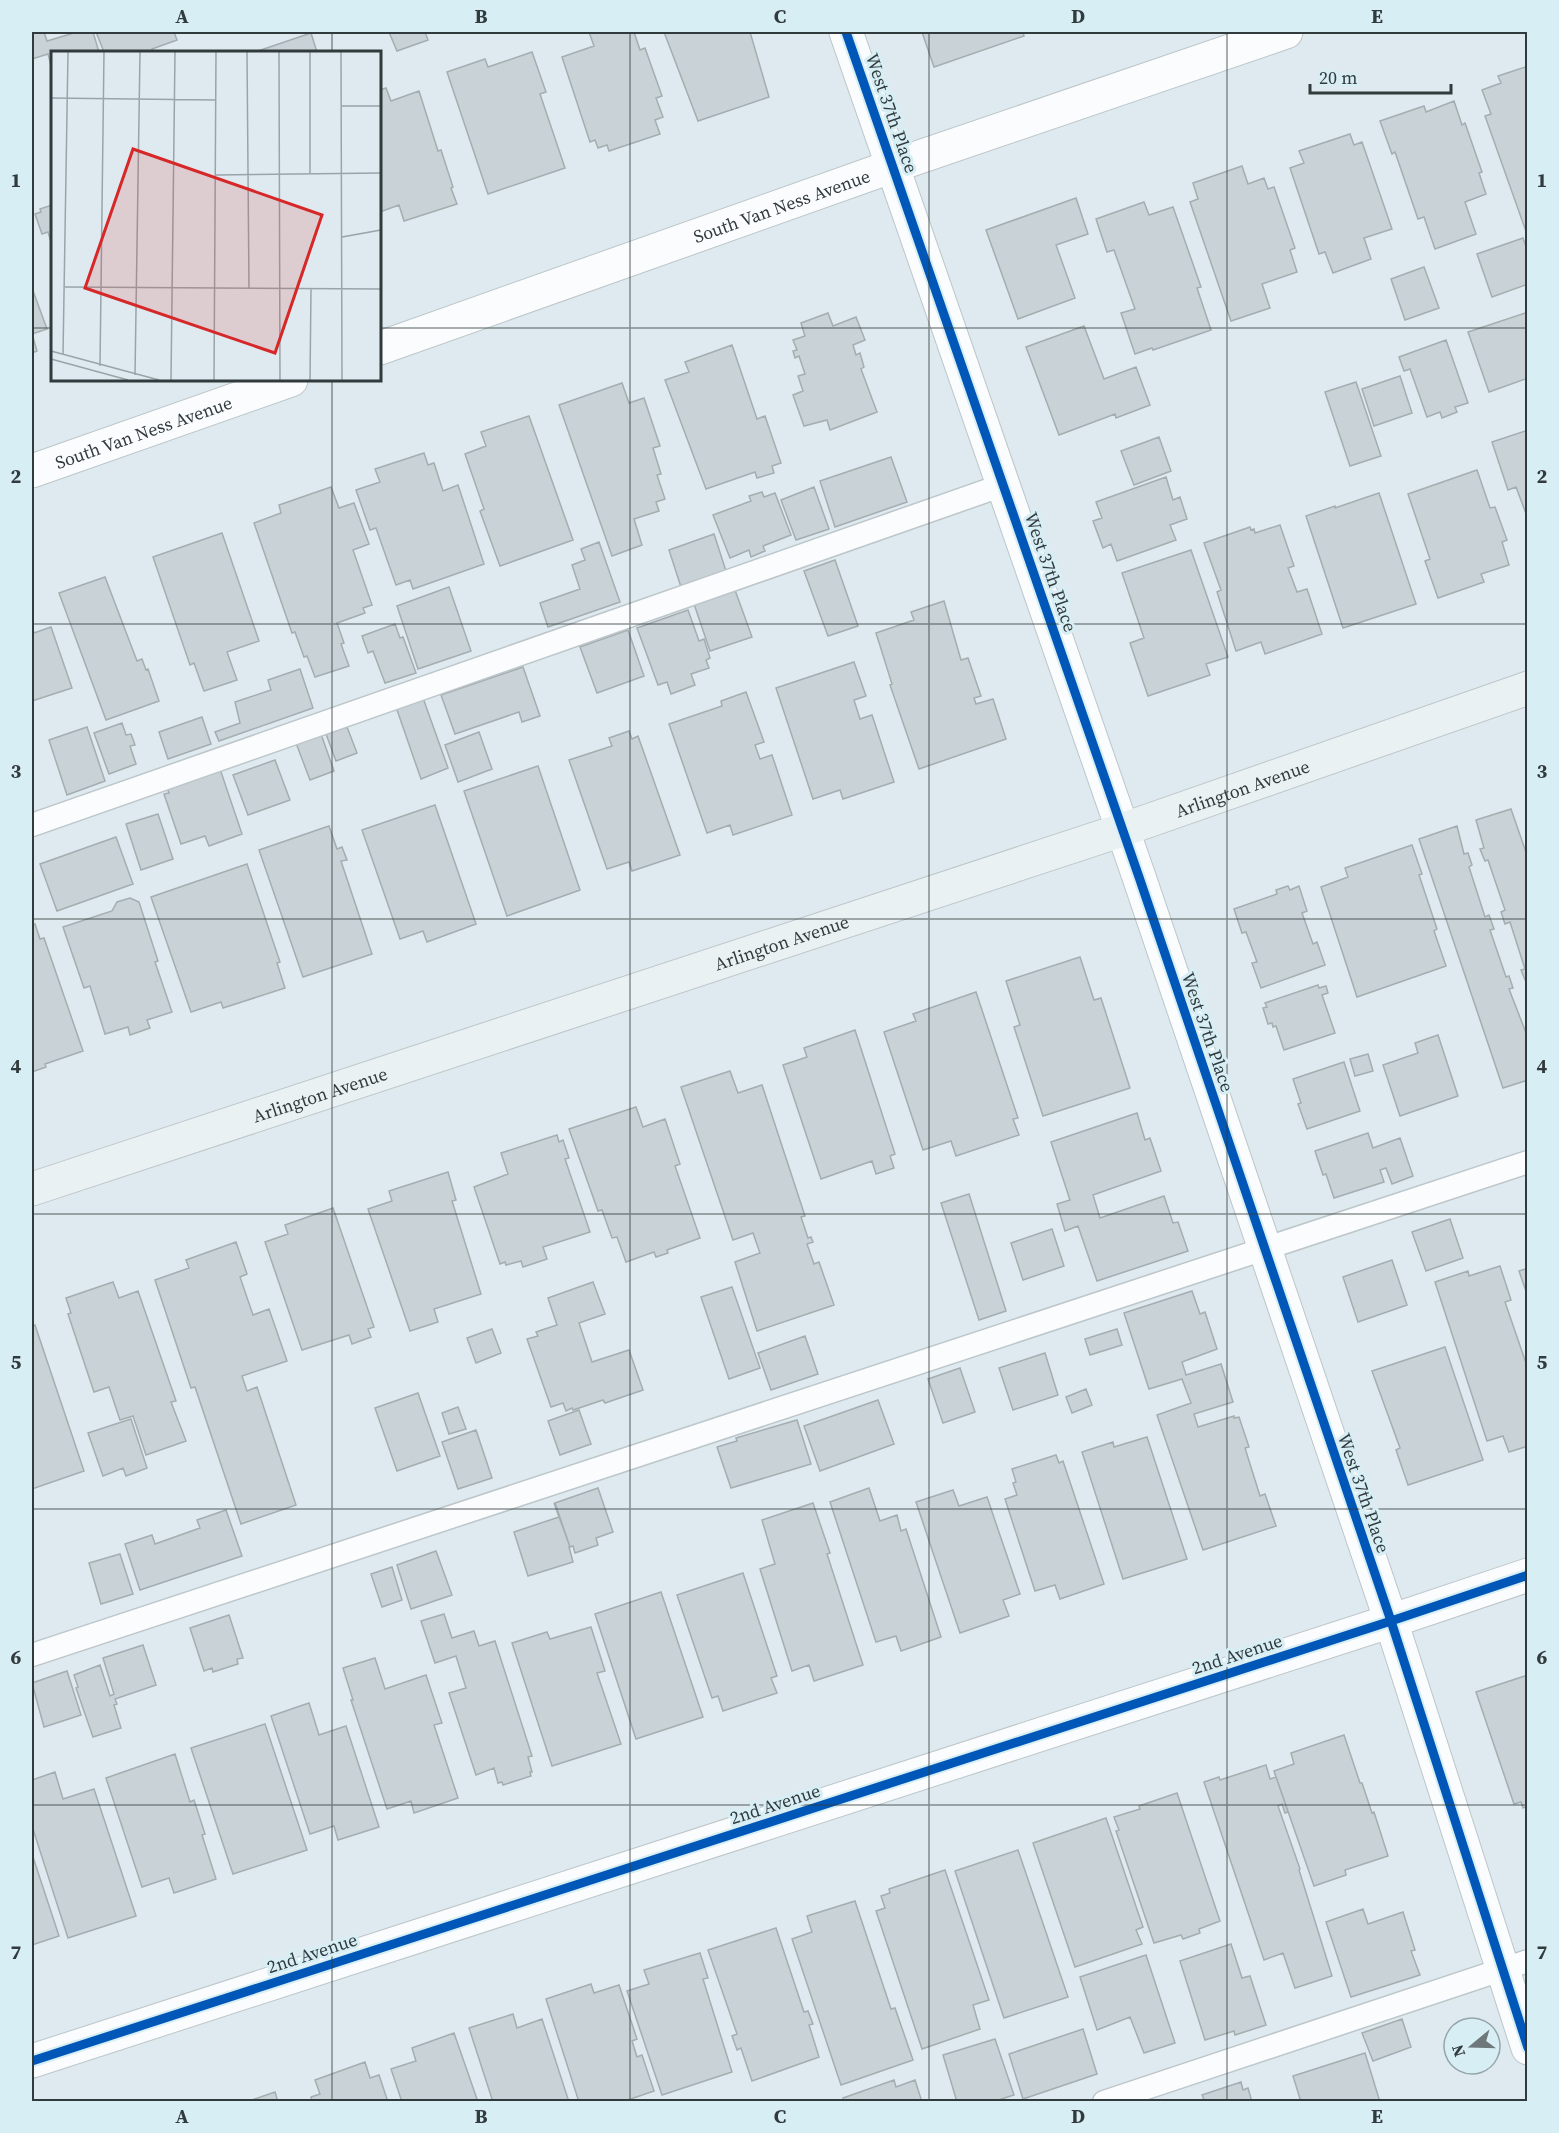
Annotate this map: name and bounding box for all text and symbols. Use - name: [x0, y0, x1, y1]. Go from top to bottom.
- text: A: [175, 2, 189, 30]
- text: B: [474, 2, 488, 30]
- text: C: [774, 2, 786, 30]
- text: D: [1071, 2, 1085, 30]
- text: E: [1371, 2, 1383, 30]
- street label: West 37th Place: [860, 50, 924, 176]
- inset map: [51, 51, 381, 381]
- scale bar: [1310, 57, 1451, 95]
- text: 20 m: [1319, 65, 1357, 90]
- street label: South Van Ness Avenue: [690, 163, 873, 248]
- text: 1: [11, 166, 21, 194]
- text: 1: [1537, 166, 1547, 194]
- street label: South Van Ness Avenue: [52, 389, 235, 474]
- text: 2: [11, 462, 22, 490]
- text: 2: [1537, 462, 1548, 490]
- street label: West 37th Place: [1019, 509, 1083, 635]
- street label: Arlington Avenue: [1172, 753, 1313, 823]
- text: 3: [11, 757, 22, 785]
- text: 3: [1537, 757, 1548, 785]
- street label: Arlington Avenue: [711, 908, 852, 976]
- street label: West 37th Place: [1176, 969, 1240, 1095]
- text: 4: [11, 1052, 22, 1080]
- text: 4: [1537, 1052, 1548, 1080]
- street label: Arlington Avenue: [249, 1060, 390, 1128]
- text: 5: [11, 1348, 22, 1376]
- text: 5: [1537, 1348, 1548, 1376]
- street label: West 37th Place: [1332, 1430, 1396, 1556]
- street label: 2nd Avenue: [1189, 1628, 1285, 1680]
- text: 6: [11, 1643, 22, 1671]
- text: 6: [1537, 1643, 1548, 1671]
- street label: 2nd Avenue: [727, 1778, 823, 1830]
- street label: 2nd Avenue: [264, 1927, 360, 1979]
- text: 7: [11, 1938, 22, 1966]
- text: 7: [1537, 1938, 1548, 1966]
- north arrow: [1442, 2016, 1502, 2076]
- text: N: [1445, 2041, 1470, 2060]
- text: A: [175, 2102, 189, 2130]
- text: B: [474, 2102, 488, 2130]
- text: C: [774, 2102, 786, 2130]
- text: D: [1071, 2102, 1085, 2130]
- text: E: [1371, 2102, 1383, 2130]

